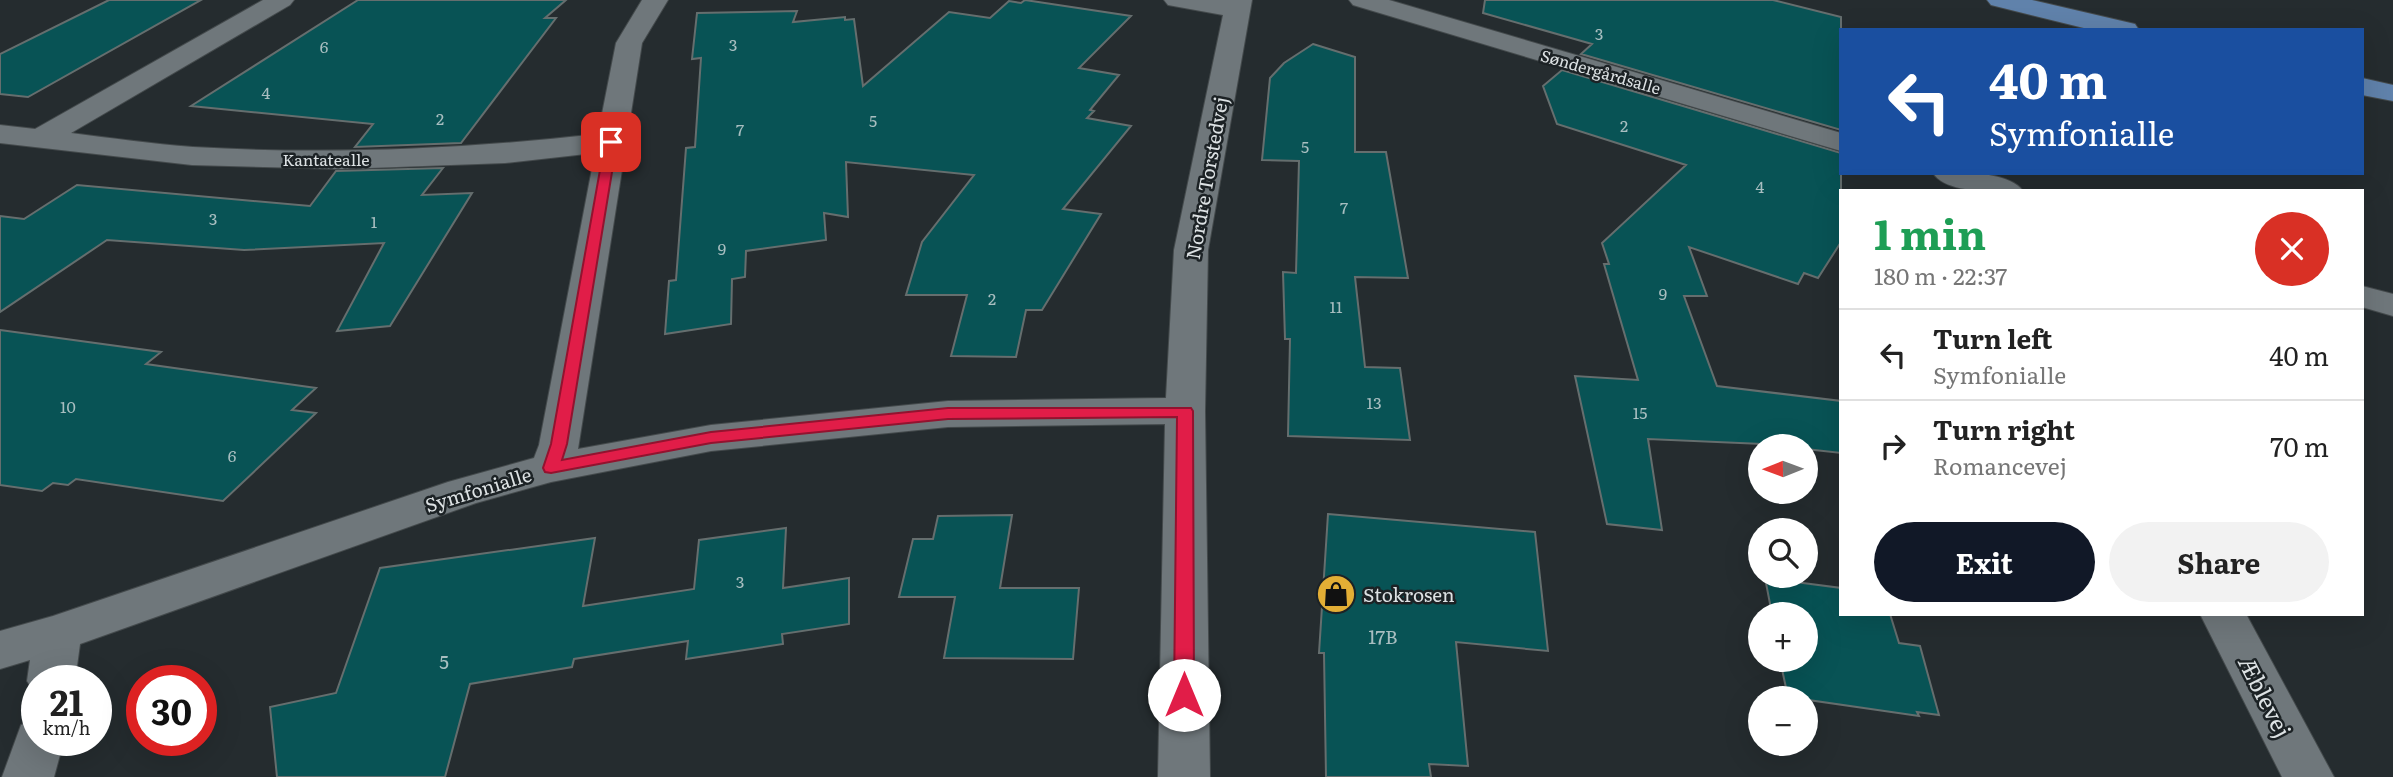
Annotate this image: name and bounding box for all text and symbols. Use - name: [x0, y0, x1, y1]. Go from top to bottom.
- house number: 3: [1595, 21, 1603, 45]
- house number: 3: [729, 32, 737, 56]
- house number: 6: [320, 34, 329, 58]
- text: 40 m: [1989, 41, 2107, 114]
- street label: Søndergårdsalle: [1538, 42, 1664, 100]
- icon: left: [1874, 56, 1965, 147]
- house number: 4: [262, 80, 271, 104]
- street label: Nordre Torstedvej: [1178, 95, 1234, 261]
- house number: 2: [436, 106, 444, 130]
- house number: 5: [869, 108, 877, 132]
- text: Symfonialle: [1989, 108, 2174, 156]
- pin: [581, 112, 641, 172]
- house number: 2: [1620, 113, 1628, 137]
- house number: 7: [736, 117, 744, 141]
- icon: arrive: [592, 123, 630, 161]
- house number: 5: [1301, 134, 1309, 158]
- street label: Kantatealle: [282, 147, 370, 171]
- house number: 4: [1756, 174, 1765, 198]
- house number: 7: [1340, 195, 1348, 219]
- text: 1 min: [1874, 201, 1986, 263]
- house number: 3: [209, 206, 217, 230]
- house number: 1: [371, 209, 378, 233]
- button: close: [2255, 212, 2329, 286]
- house number: 9: [718, 236, 726, 260]
- text: 180 m · 22:37: [1874, 258, 2007, 292]
- house number: 9: [1659, 281, 1667, 305]
- house number: 2: [988, 286, 996, 310]
- house number: 11: [1329, 294, 1343, 318]
- text: Turn left: [1933, 318, 2052, 357]
- text: 40 m: [2269, 335, 2329, 374]
- icon: left: [1874, 336, 1912, 374]
- text: Symfonialle: [1933, 357, 2066, 391]
- house number: 13: [1366, 390, 1382, 414]
- house number: 10: [60, 394, 76, 418]
- house number: 15: [1633, 400, 1647, 424]
- text: Turn right: [1933, 409, 2075, 448]
- text: 70 m: [2270, 426, 2329, 465]
- icon: right: [1874, 427, 1912, 465]
- north arrow: [1748, 434, 1818, 504]
- map controls: [1748, 434, 1818, 756]
- house number: 6: [228, 443, 237, 467]
- text: Romancevej: [1933, 448, 2067, 482]
- street label: Symfonialle: [421, 459, 535, 518]
- button: search: [1748, 518, 1818, 588]
- button: Exit: [1874, 522, 2095, 602]
- button: Share: [2109, 522, 2329, 602]
- house number: 3: [736, 569, 744, 593]
- shop icon: Stokrosen: [1315, 573, 1357, 615]
- place label: Stokrosen: [1363, 580, 1455, 608]
- button: +: [1748, 602, 1818, 672]
- house number: 17B: [1368, 622, 1398, 650]
- house number: 5: [439, 647, 449, 675]
- street label: Æblevej: [2231, 649, 2301, 743]
- position arrow: [1147, 658, 1221, 732]
- speed limit sign: 30: [126, 665, 217, 756]
- text: 21: [50, 675, 83, 727]
- button: −: [1748, 686, 1818, 756]
- text: km/h: [43, 714, 90, 741]

